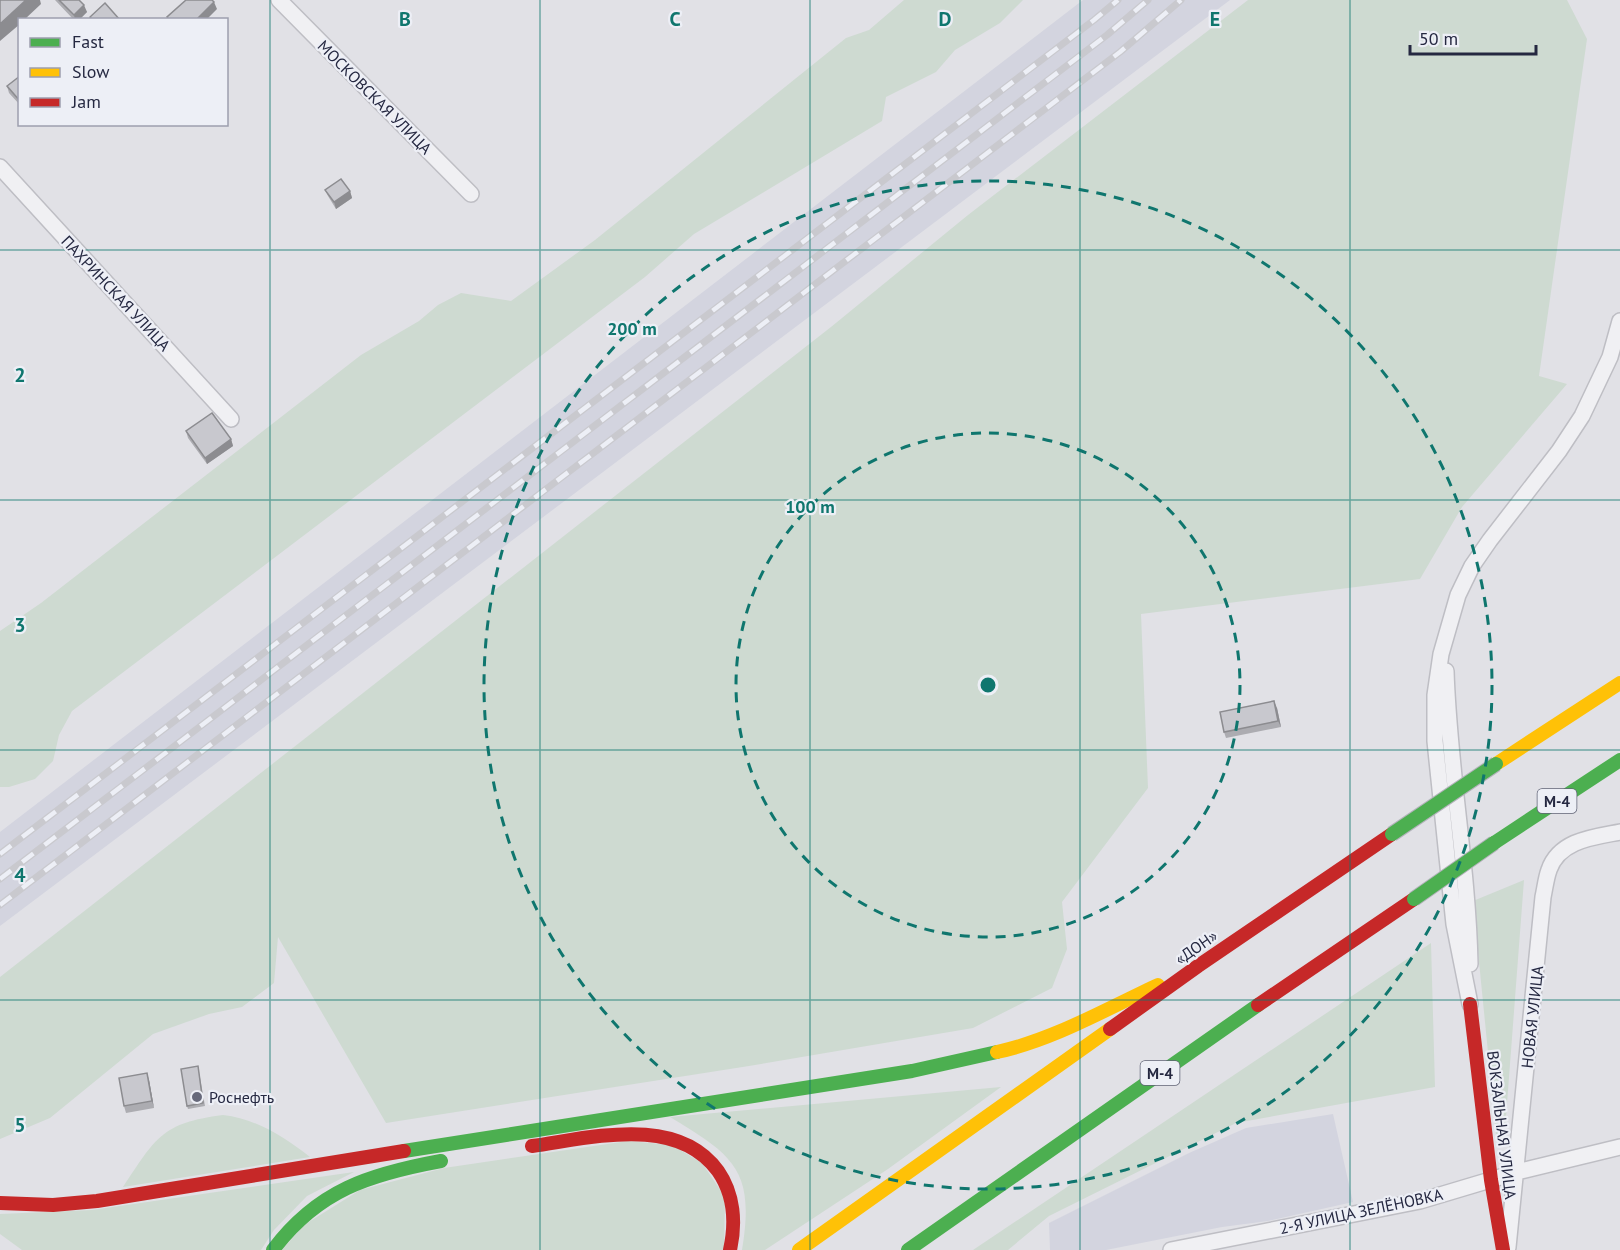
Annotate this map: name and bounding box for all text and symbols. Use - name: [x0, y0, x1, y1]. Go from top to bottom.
- text: B: [399, 6, 411, 32]
- text: C: [669, 6, 681, 32]
- text: D: [939, 6, 952, 32]
- text: E: [1210, 6, 1220, 32]
- legend: [18, 18, 228, 126]
- scale bar: [1410, 18, 1536, 56]
- text: 50 m: [1419, 27, 1458, 50]
- text: Fast: [72, 30, 104, 53]
- street label: МОСКОВСКАЯ УЛИЦА: [314, 36, 437, 159]
- text: Slow: [72, 60, 110, 83]
- text: Jam: [71, 90, 101, 113]
- street label: ПАХРИНСКАЯ УЛИЦА: [57, 231, 175, 355]
- text: 200 m: [607, 317, 657, 340]
- text: 2: [14, 362, 26, 388]
- text: 100 m: [785, 495, 835, 518]
- text: 3: [14, 612, 26, 638]
- centre of rings: [978, 675, 998, 695]
- road number: М-4: [1538, 789, 1576, 813]
- text: 4: [14, 862, 26, 888]
- street label: «ДОН»: [1171, 925, 1221, 969]
- street label: НОВАЯ УЛИЦА: [1517, 964, 1547, 1069]
- street label: ВОКЗАЛЬНАЯ УЛИЦА: [1483, 1050, 1521, 1201]
- road number: М-4: [1140, 1061, 1180, 1085]
- place label: Роснефть: [209, 1087, 274, 1107]
- marker: Роснефть: [190, 1090, 204, 1104]
- text: 5: [14, 1112, 26, 1138]
- street label: 2-Я УЛИЦА ЗЕЛЁНОВКА: [1277, 1184, 1445, 1238]

